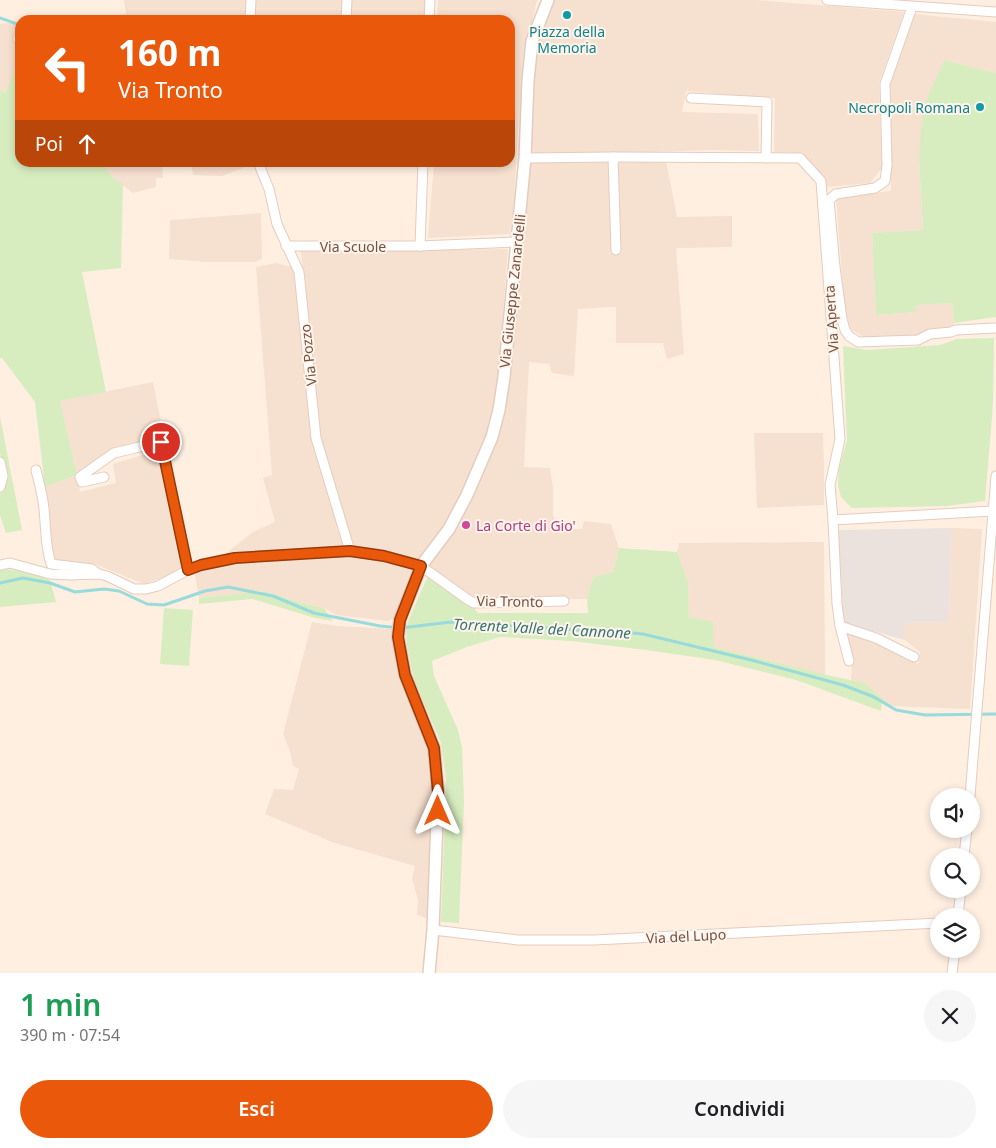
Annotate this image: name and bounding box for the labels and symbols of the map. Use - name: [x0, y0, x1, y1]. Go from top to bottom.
- marker: Piazza della Memoria: [561, 9, 573, 21]
- place label: Piazza della Memoria: [529, 22, 605, 57]
- place label: Necropoli Romana: [848, 98, 970, 117]
- marker: Necropoli Romana: [974, 101, 986, 113]
- street label: Via Giuseppe Zanardelli: [494, 213, 530, 369]
- street label: Via Scuole: [320, 237, 386, 256]
- street label: Via Aperta: [819, 285, 843, 353]
- street label: Via Pozzo: [295, 323, 321, 387]
- pin: [140, 421, 182, 463]
- place label: La Corte di Gio': [476, 516, 576, 535]
- marker: La Corte di Gio': [460, 519, 472, 531]
- street label: Via Tronto: [476, 591, 544, 611]
- water label: Torrente Valle del Cannone: [453, 613, 632, 643]
- position arrow: [411, 784, 463, 836]
- street label: Via del Lupo: [645, 924, 727, 948]

